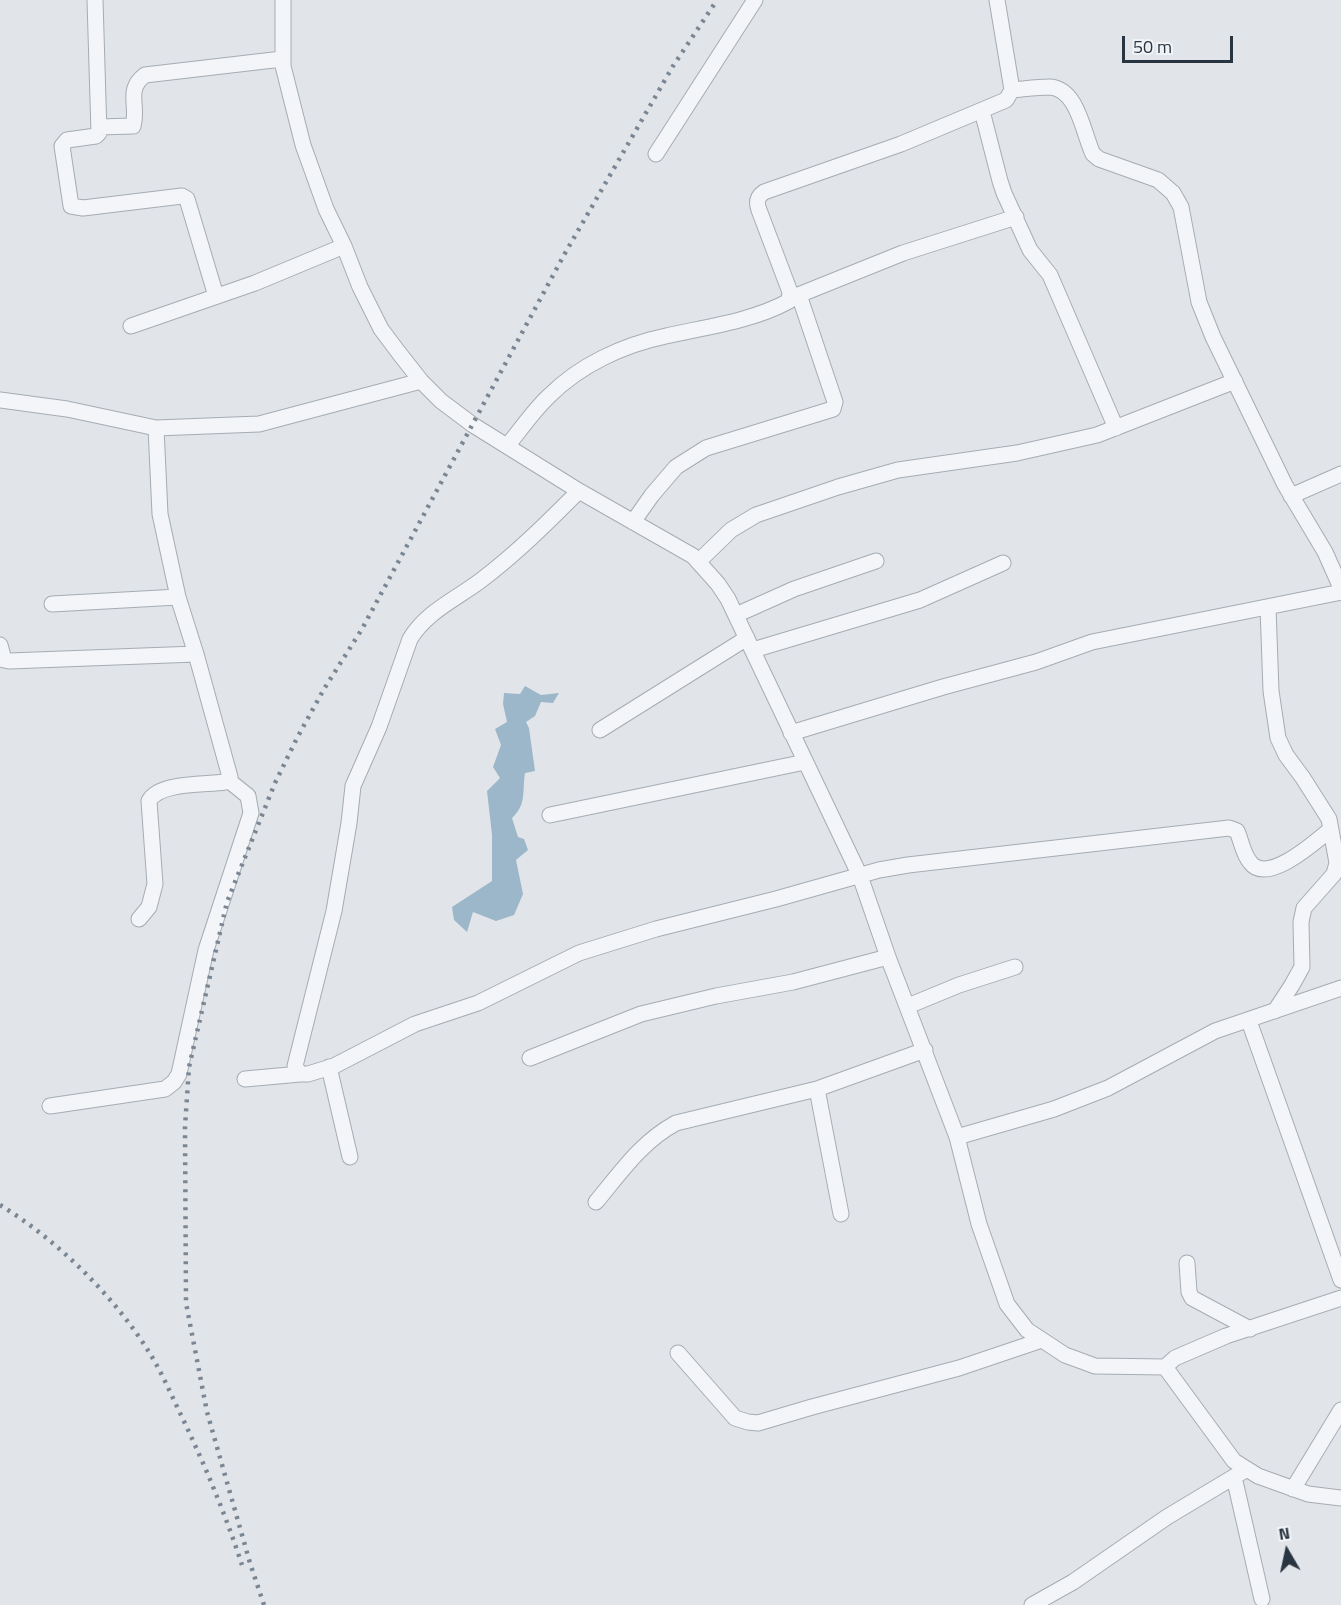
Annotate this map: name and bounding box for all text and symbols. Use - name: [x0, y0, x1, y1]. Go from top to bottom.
- scale bar: [1125, 24, 1236, 62]
- text: 50 m: [1133, 33, 1172, 60]
- north arrow: [1257, 1521, 1317, 1581]
- text: N: [1277, 1521, 1292, 1546]

